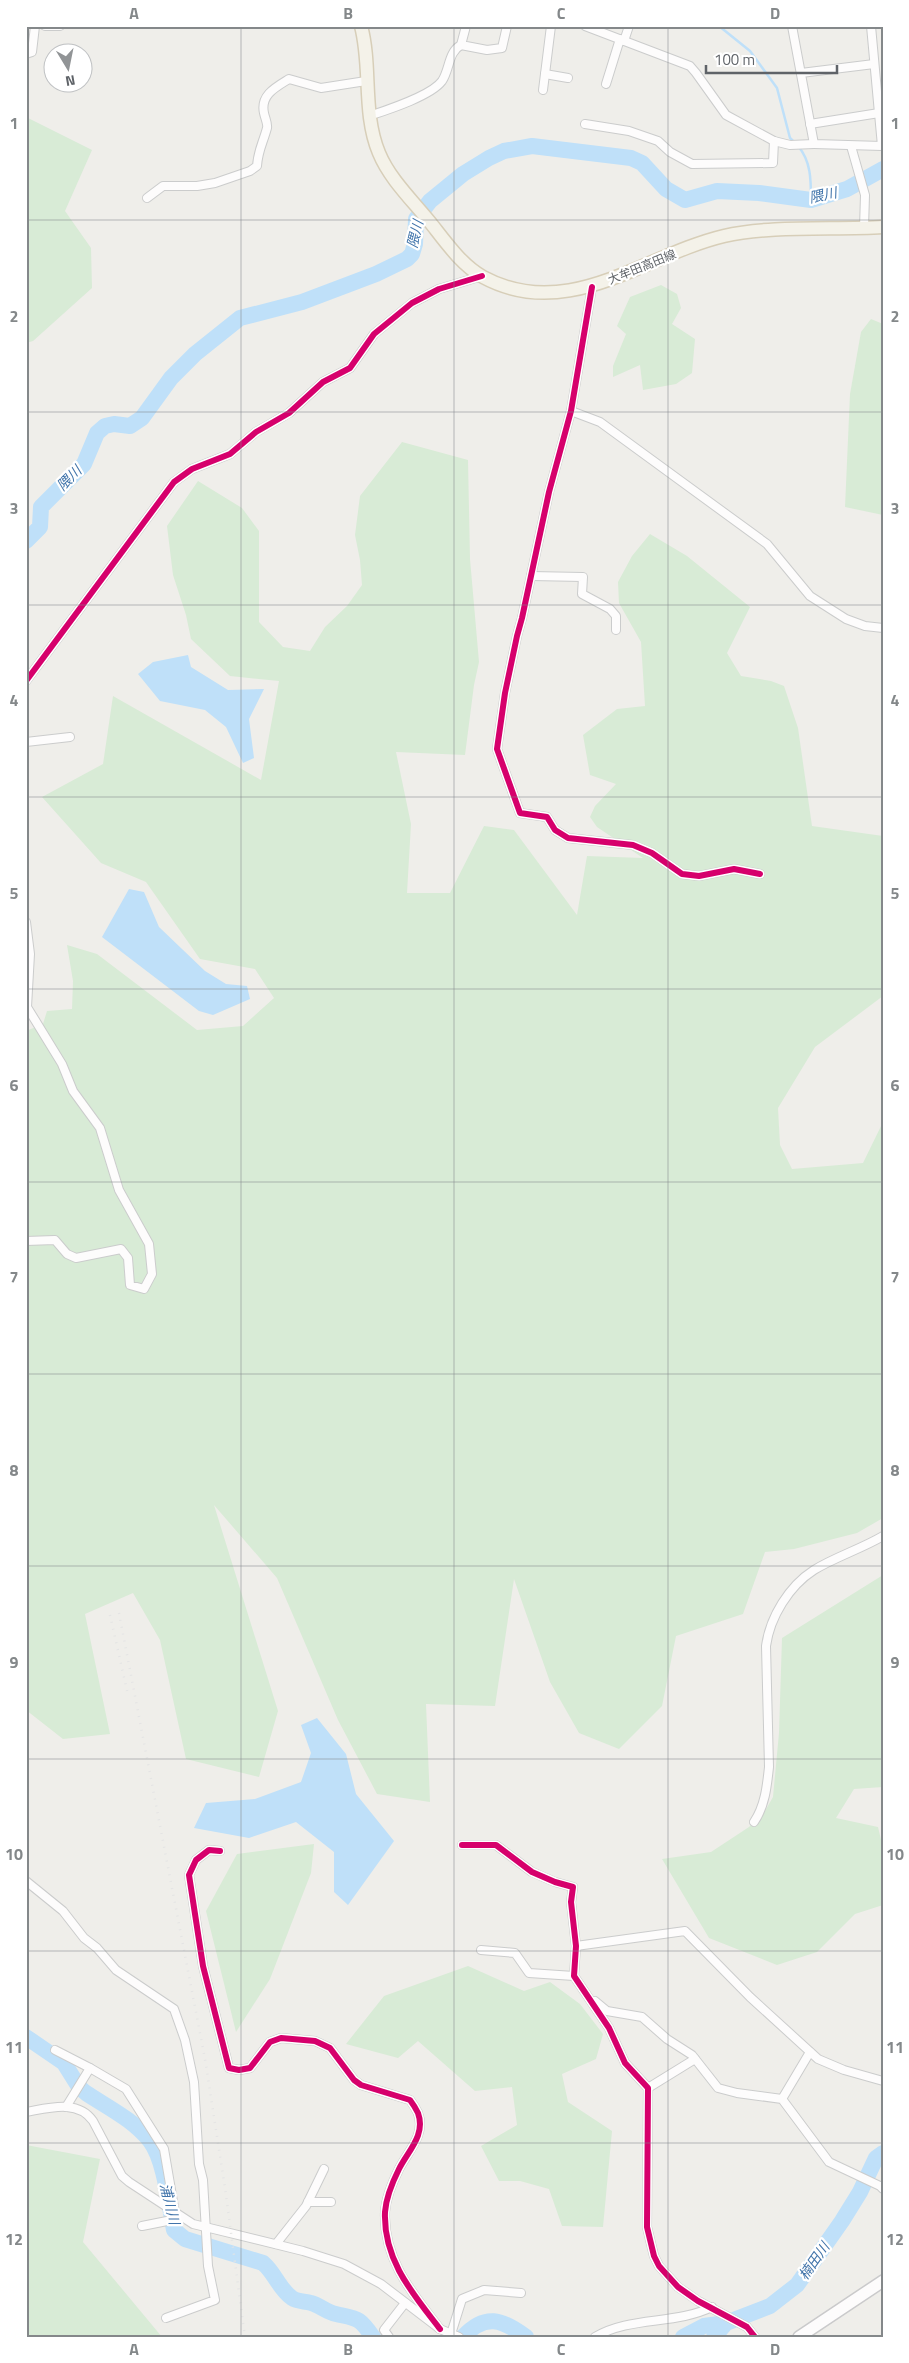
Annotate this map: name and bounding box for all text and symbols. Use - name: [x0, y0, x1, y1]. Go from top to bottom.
- text: A: [129, 1, 139, 25]
- text: B: [343, 1, 353, 25]
- text: C: [557, 1, 566, 25]
- text: D: [770, 1, 780, 25]
- north arrow: [42, 42, 92, 92]
- scale bar: [706, 42, 838, 74]
- text: 100 m: [714, 48, 755, 71]
- text: N: [64, 70, 77, 92]
- text: 1: [10, 111, 18, 135]
- text: 1: [891, 111, 899, 135]
- water label: 隈川: [807, 181, 841, 208]
- water label: 隈川: [401, 216, 429, 250]
- street label: 大牟田高田線: [605, 244, 679, 289]
- text: 2: [10, 304, 18, 328]
- text: 2: [891, 304, 899, 328]
- water label: 隈川: [51, 459, 87, 495]
- text: 3: [10, 496, 18, 520]
- text: 3: [891, 496, 899, 520]
- text: 4: [10, 688, 19, 712]
- text: 4: [891, 688, 900, 712]
- text: 5: [10, 881, 19, 905]
- text: 5: [891, 881, 900, 905]
- text: 6: [10, 1073, 19, 1097]
- text: 6: [891, 1073, 900, 1097]
- text: 7: [10, 1265, 18, 1289]
- text: 7: [891, 1265, 899, 1289]
- text: 8: [10, 1458, 19, 1482]
- text: 8: [891, 1458, 900, 1482]
- text: 9: [10, 1650, 19, 1674]
- text: 9: [891, 1650, 900, 1674]
- text: 10: [5, 1842, 23, 1866]
- text: 10: [886, 1842, 904, 1866]
- text: 11: [5, 2035, 23, 2059]
- text: 11: [886, 2035, 904, 2059]
- water label: 浦川川: [155, 2181, 186, 2229]
- text: 12: [5, 2227, 23, 2251]
- text: 12: [886, 2227, 904, 2251]
- water label: 楠田川: [793, 2236, 835, 2284]
- text: A: [129, 2337, 139, 2361]
- text: B: [343, 2337, 353, 2361]
- text: C: [557, 2337, 566, 2361]
- text: D: [770, 2337, 780, 2361]

